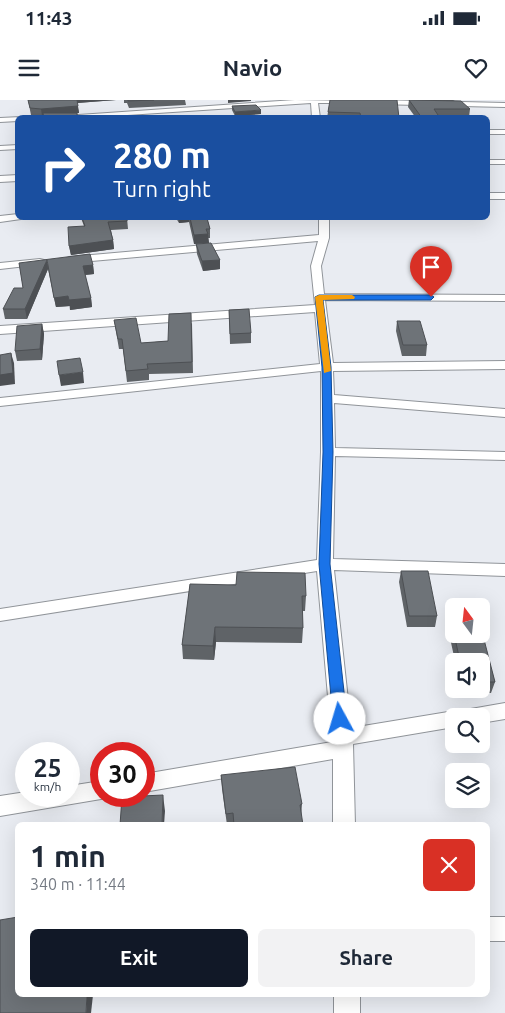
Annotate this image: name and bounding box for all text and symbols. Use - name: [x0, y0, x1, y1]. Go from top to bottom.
- text: 11:43: [25, 7, 73, 29]
- icon: menu: [15, 54, 43, 82]
- icon: heart: [462, 54, 490, 82]
- text: Navio: [223, 55, 282, 80]
- icon: right: [30, 135, 95, 200]
- text: 280 m: [113, 135, 211, 175]
- text: Turn right: [113, 176, 211, 201]
- pin: [410, 246, 452, 297]
- icon: arrive: [417, 253, 445, 281]
- north arrow: [445, 598, 490, 642]
- map controls: [445, 598, 490, 808]
- button: sound: [445, 653, 490, 698]
- position arrow: [313, 692, 365, 744]
- button: search: [445, 708, 490, 753]
- speed limit sign: 30: [90, 742, 155, 807]
- text: 25: [33, 754, 62, 782]
- button: layers: [445, 763, 490, 808]
- text: km/h: [34, 780, 61, 793]
- text: 1 min: [30, 839, 106, 873]
- button: close: [423, 839, 475, 891]
- text: 340 m · 11:44: [30, 875, 126, 893]
- button: Exit: [30, 929, 248, 987]
- button: Share: [258, 929, 475, 987]

